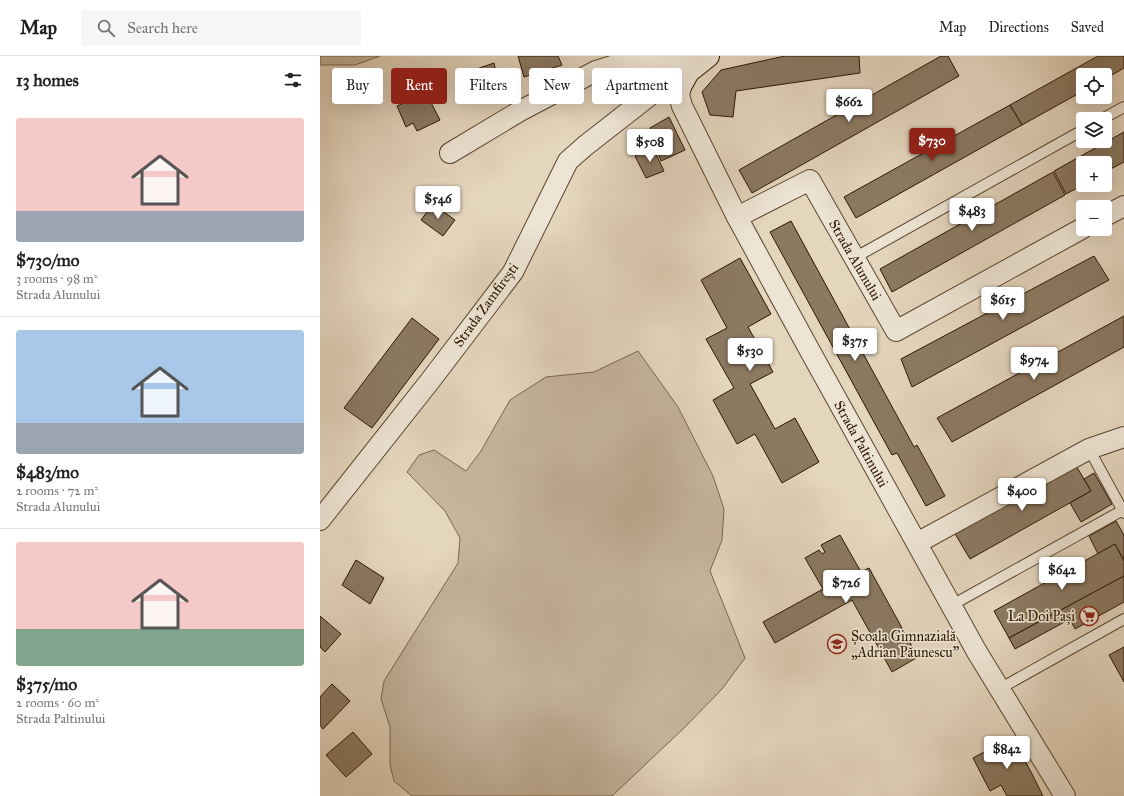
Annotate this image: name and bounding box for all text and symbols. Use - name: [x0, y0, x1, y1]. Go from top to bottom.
- search box: [81, 10, 361, 46]
- text: Map: [20, 16, 57, 39]
- icon: search: [95, 17, 117, 39]
- text: Search here: [127, 19, 198, 37]
- text: Map: [939, 19, 966, 36]
- text: Directions: [988, 19, 1049, 36]
- text: Saved: [1071, 19, 1104, 36]
- chip: Buy: [332, 68, 383, 104]
- chip: Rent: [391, 68, 447, 104]
- chip: Filters: [455, 68, 521, 104]
- chip: New: [529, 68, 584, 104]
- chip: Apartment: [592, 68, 682, 104]
- map controls: [1076, 68, 1112, 236]
- button: locate: [1076, 68, 1112, 104]
- icon: filters: [282, 69, 304, 91]
- text: 13 homes: [16, 70, 79, 91]
- pin: $662: [825, 89, 873, 123]
- text: $662: [835, 94, 863, 110]
- button: layers: [1076, 112, 1112, 148]
- pin: $730: [908, 128, 956, 162]
- pin: $508: [626, 129, 674, 163]
- text: $730: [918, 133, 946, 149]
- text: $508: [636, 134, 664, 150]
- icon: home: [124, 144, 196, 216]
- button: +: [1076, 156, 1112, 192]
- pin: $546: [414, 186, 462, 220]
- text: $546: [424, 191, 452, 207]
- pin: $483: [948, 198, 996, 232]
- button: −: [1076, 200, 1112, 236]
- text: $483: [958, 203, 986, 219]
- street label: Strada Alunului: [825, 216, 885, 304]
- text: $730/mo: [16, 250, 79, 271]
- street label: Strada Zamfirești: [450, 260, 522, 350]
- text: 3 rooms · 98 m²: [16, 271, 98, 287]
- text: Strada Alunului: [16, 287, 100, 303]
- pin: $615: [979, 287, 1027, 321]
- text: $615: [990, 292, 1016, 308]
- pin: $375: [831, 328, 879, 362]
- text: $375: [842, 333, 868, 349]
- pin: $530: [726, 338, 774, 372]
- text: $530: [737, 343, 763, 359]
- pin: $974: [1010, 347, 1058, 381]
- text: $974: [1020, 352, 1048, 368]
- icon: home: [124, 356, 196, 428]
- street label: Strada Paltinului: [830, 398, 892, 490]
- text: $483/mo: [16, 462, 79, 483]
- pin: $400: [998, 478, 1046, 512]
- text: 2 rooms · 72 m²: [16, 483, 98, 499]
- text: $400: [1007, 483, 1037, 499]
- text: Strada Alunului: [16, 499, 100, 515]
- pin: $642: [1038, 557, 1086, 591]
- text: $642: [1048, 562, 1076, 578]
- icon: home: [124, 568, 196, 640]
- pin: $726: [822, 570, 870, 604]
- text: $726: [832, 575, 860, 591]
- supermarket icon: La Doi Pași: [1078, 605, 1100, 627]
- place label: La Doi Pași: [1008, 608, 1075, 625]
- place label: Școala Gimnazială „Adrian Păunescu”: [851, 628, 960, 661]
- school or university icon: Școala Gimnazială „Adrian Păunescu”: [826, 633, 848, 655]
- text: $375/mo: [16, 674, 77, 695]
- text: 2 rooms · 60 m²: [16, 695, 99, 711]
- text: Strada Paltinului: [16, 711, 105, 727]
- pin: $842: [983, 736, 1031, 770]
- text: $842: [993, 741, 1021, 757]

